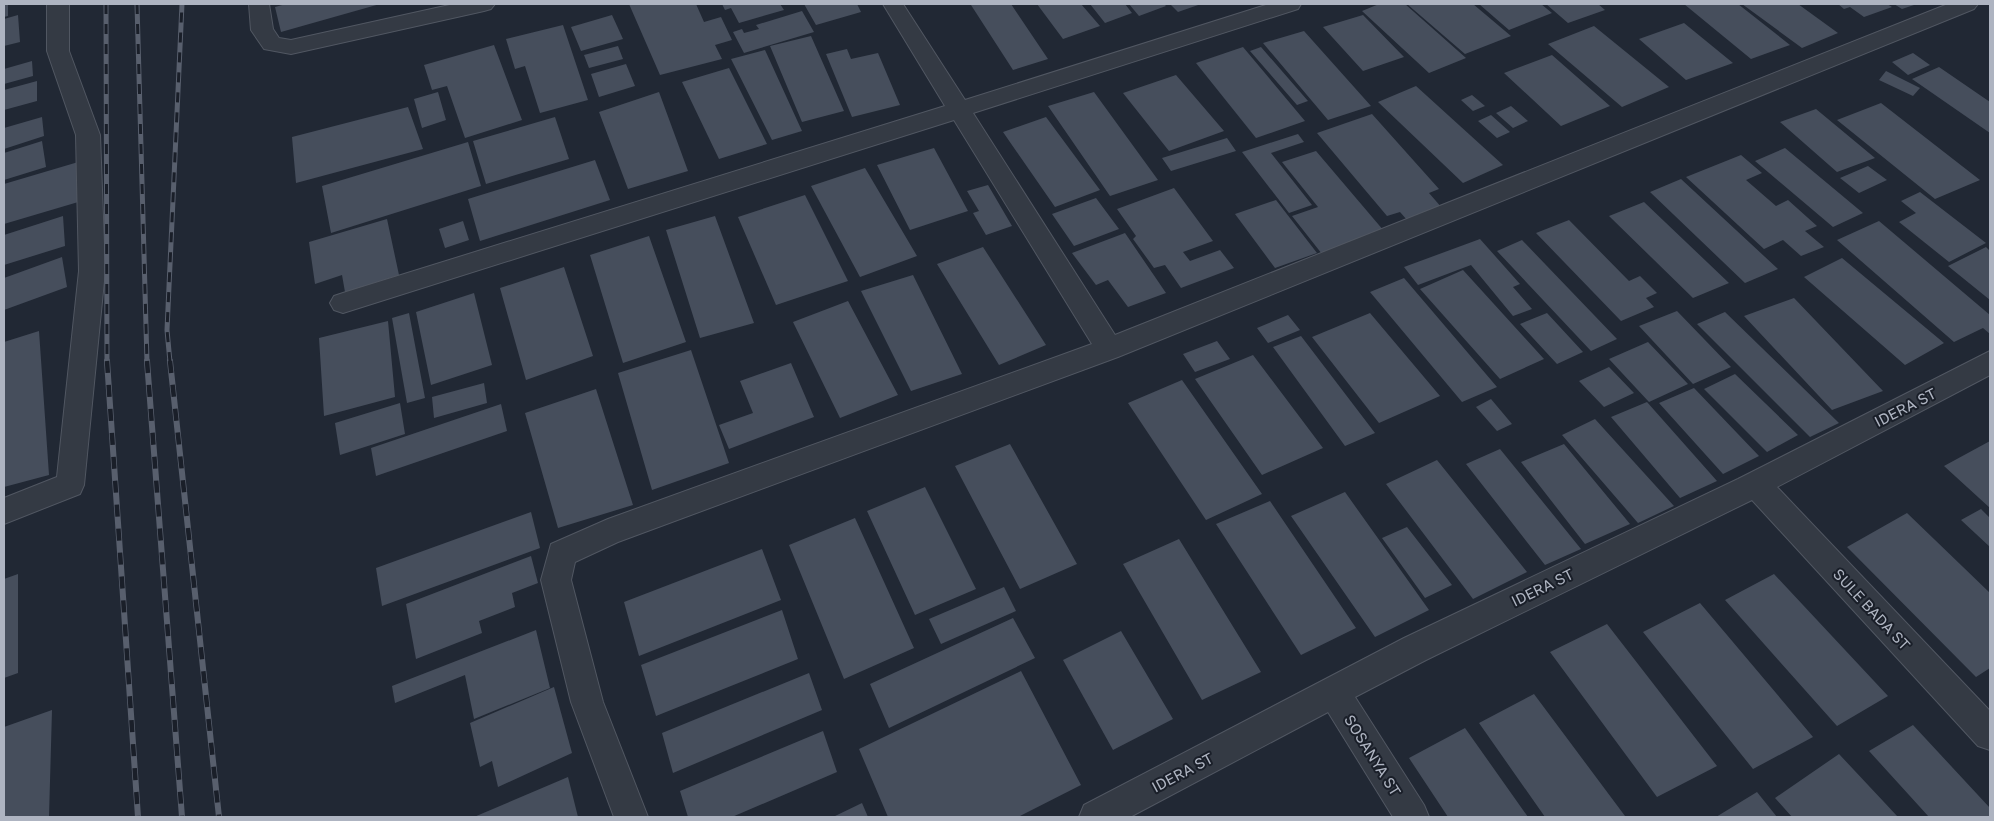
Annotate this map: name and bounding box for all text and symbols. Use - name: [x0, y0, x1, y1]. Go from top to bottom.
- street label: IDERA ST: [1871, 384, 1939, 430]
- street label: IDERA ST: [1508, 564, 1576, 610]
- street label: SULE BADA ST: [1830, 565, 1914, 653]
- street label: SOSANYA ST: [1341, 711, 1405, 799]
- street label: IDERA ST: [1148, 748, 1216, 796]

